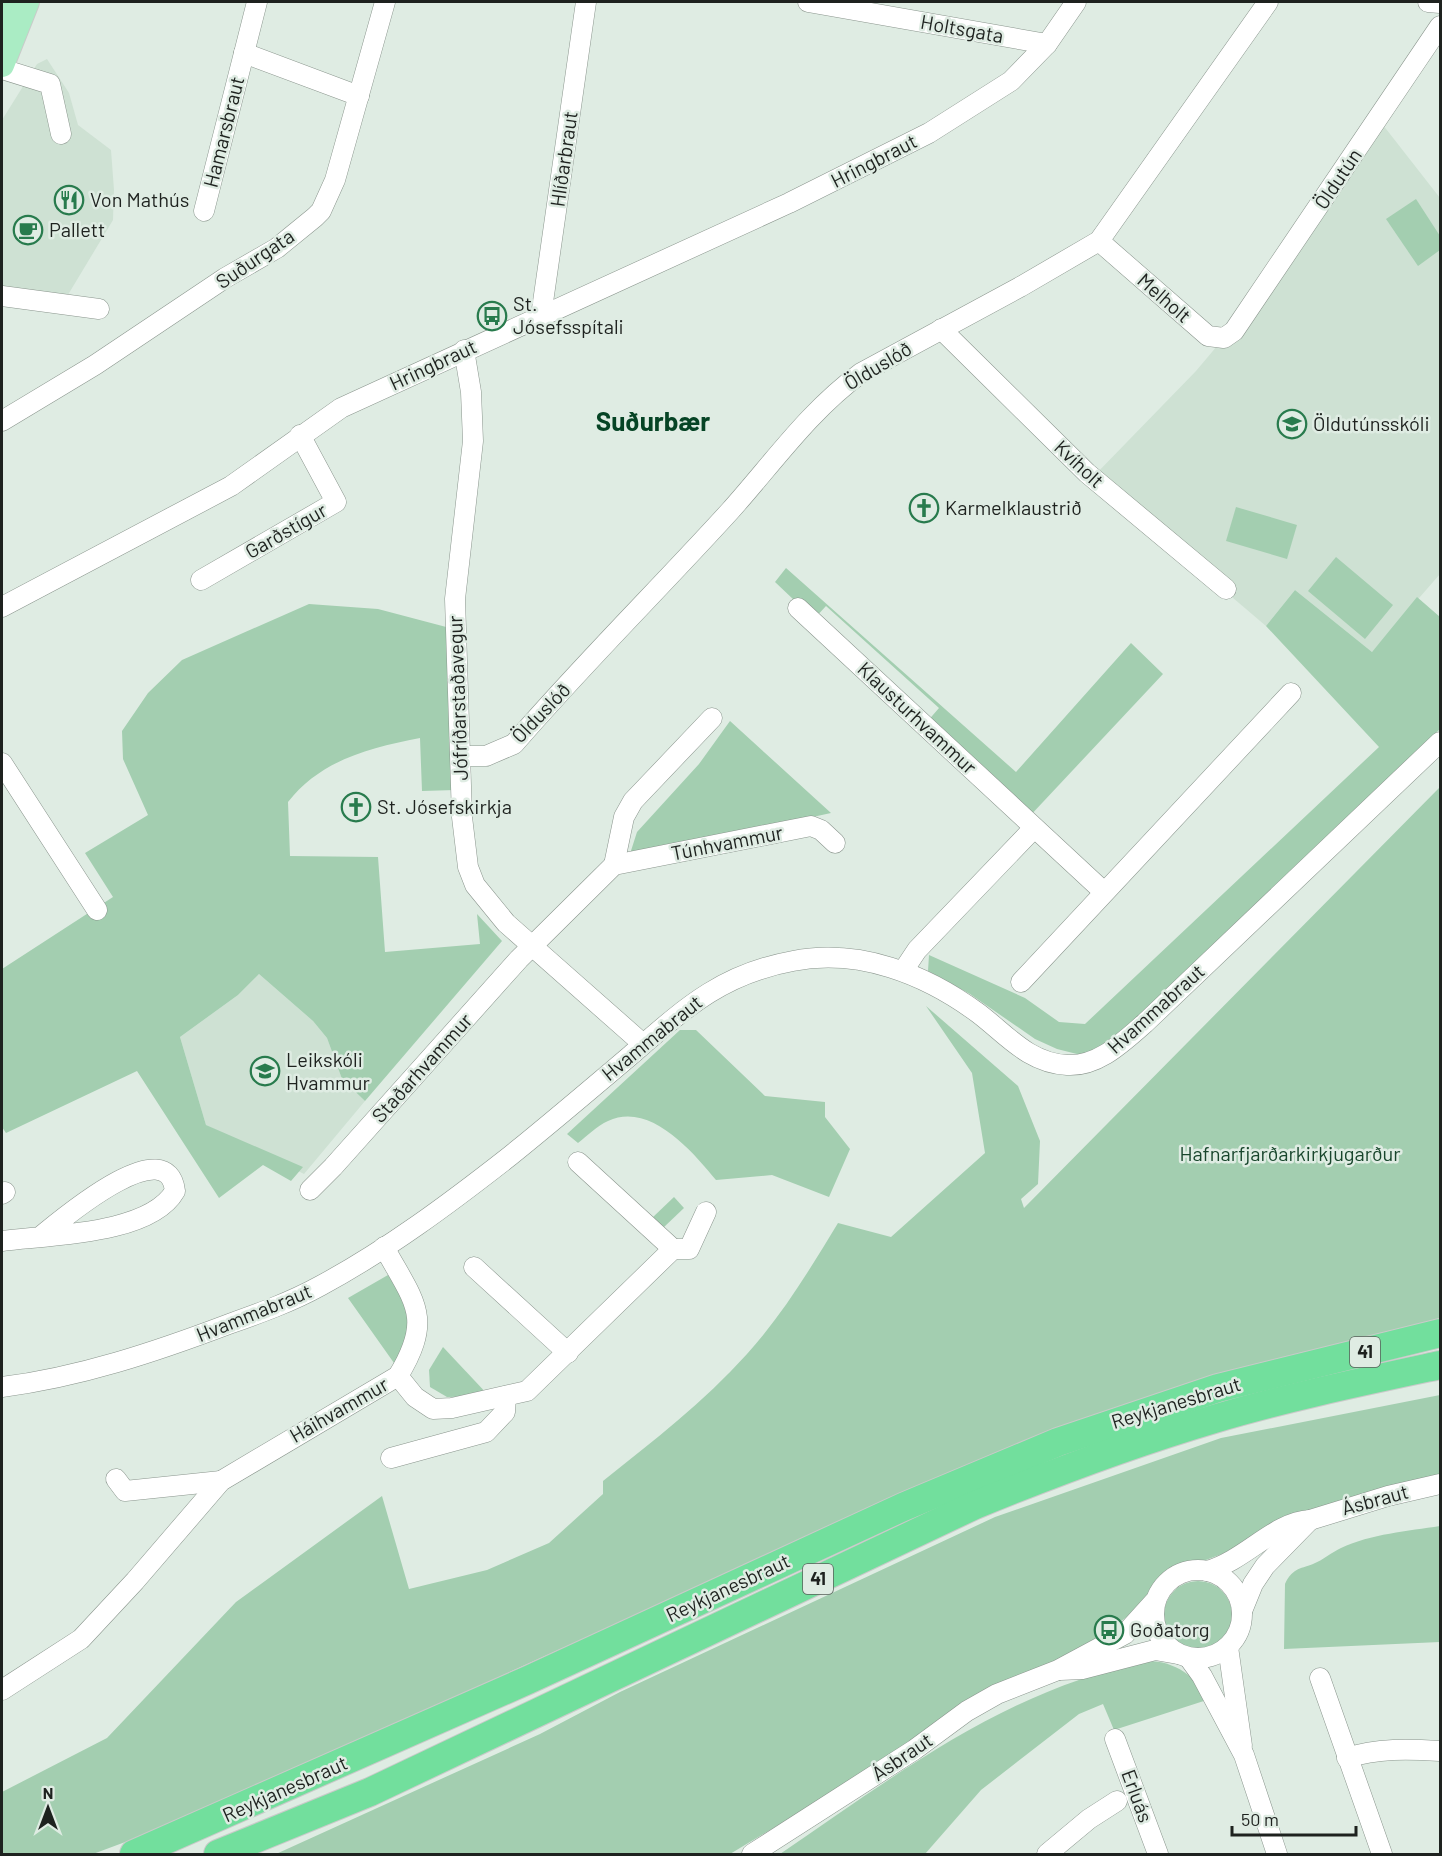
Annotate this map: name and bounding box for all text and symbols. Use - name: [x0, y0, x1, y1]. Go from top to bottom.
- street label: Holtsgata: [919, 9, 1006, 47]
- street label: Hamarsbraut: [198, 74, 248, 190]
- street label: Hlíðarbraut: [544, 109, 582, 208]
- street label: Hringbraut: [827, 128, 921, 192]
- street label: Öldutún: [1308, 144, 1366, 213]
- restaurant icon: Von Mathús: [53, 184, 85, 216]
- place label: Von Mathús: [90, 187, 189, 211]
- cafe icon: Pallett: [12, 214, 44, 246]
- place label: Pallett: [49, 217, 105, 241]
- street label: Suðurgata: [211, 223, 298, 293]
- street label: Melholt: [1133, 268, 1196, 327]
- place label: St. Jósefsspítali: [513, 291, 624, 338]
- bus stop icon: St. Jósefsspítali: [476, 300, 508, 332]
- street label: Hringbraut: [385, 333, 480, 395]
- street label: Ölduslóð: [839, 336, 915, 395]
- district label: Suðurbær: [596, 405, 710, 436]
- school or university icon: Öldutúnsskóli: [1276, 408, 1308, 440]
- place label: Öldutúnsskóli: [1313, 411, 1430, 435]
- street label: Kvíholt: [1050, 434, 1109, 492]
- church icon: Karmelklaustrið: [908, 492, 940, 524]
- place label: Karmelklaustrið: [945, 495, 1082, 519]
- street label: Garðstígur: [241, 497, 330, 563]
- street label: Jófríðarstaðavegur: [442, 615, 472, 781]
- street label: Klausturhvammur: [853, 656, 982, 779]
- street label: Ölduslóð: [506, 677, 575, 747]
- church icon: St. Jósefskirkja: [340, 791, 372, 823]
- place label: St. Jósefskirkja: [377, 794, 512, 818]
- street label: Túnhvammur: [669, 819, 785, 865]
- street label: Hvammabraut: [1102, 958, 1209, 1058]
- street label: Hvammabraut: [596, 989, 706, 1085]
- street label: Staðarhvammur: [366, 1008, 477, 1127]
- place label: Leikskóli Hvammur: [286, 1047, 370, 1094]
- school or university icon: Leikskóli Hvammur: [249, 1055, 281, 1087]
- park label: Hafnarfjarðarkirkjugarður: [1179, 1141, 1401, 1165]
- street label: Hvammabraut: [192, 1278, 315, 1346]
- road number: 41: [1350, 1337, 1380, 1367]
- street label: Háihvammur: [285, 1371, 392, 1447]
- street label: Reykjanesbraut: [1108, 1371, 1243, 1433]
- street label: Ásbraut: [1339, 1479, 1411, 1519]
- street label: Reykjanesbraut: [662, 1548, 793, 1626]
- road number: 41: [803, 1564, 833, 1594]
- bus stop icon: Goðatorg: [1093, 1614, 1125, 1646]
- place label: Goðatorg: [1130, 1617, 1210, 1641]
- street label: Ásbraut: [866, 1727, 936, 1785]
- street label: Reykjanesbraut: [218, 1750, 351, 1826]
- street label: Erluás: [1117, 1766, 1159, 1825]
- north arrow: [18, 1778, 78, 1838]
- text: N: [43, 1783, 53, 1802]
- scale bar: [1232, 1799, 1356, 1837]
- text: 50 m: [1241, 1808, 1279, 1830]

